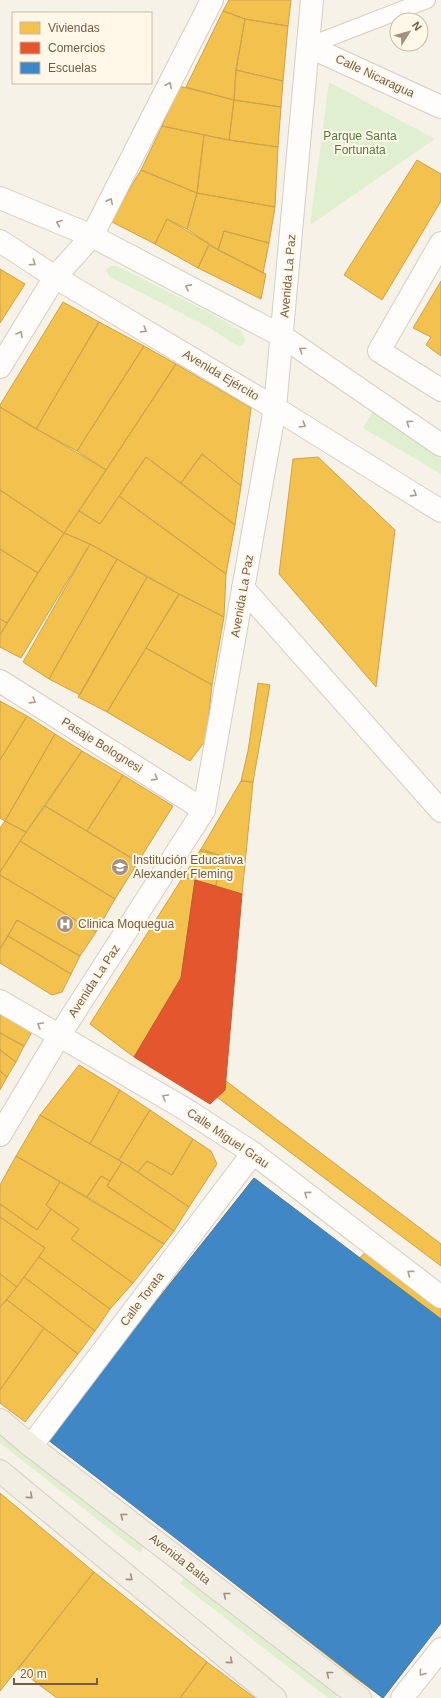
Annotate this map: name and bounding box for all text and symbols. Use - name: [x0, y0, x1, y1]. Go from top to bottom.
- legend: [12, 12, 152, 84]
- north arrow: [389, 12, 429, 52]
- text: N: [410, 19, 424, 33]
- text: Viviendas: [48, 21, 100, 35]
- text: Comercios: [48, 41, 105, 55]
- street label: Calle Nicaragua: [333, 52, 417, 101]
- text: Escuelas: [48, 61, 97, 75]
- one-way arrow: [164, 82, 172, 90]
- park label: Parque Santa Fortunata: [323, 129, 397, 157]
- one-way arrow: [105, 198, 113, 206]
- one-way arrow: [56, 219, 63, 227]
- street label: Avenida La Paz: [277, 234, 299, 318]
- one-way arrow: [28, 258, 35, 265]
- one-way arrow: [185, 284, 192, 291]
- one-way arrow: [140, 325, 147, 332]
- one-way arrow: [16, 331, 23, 338]
- street label: Avenida Ejército: [180, 347, 262, 403]
- one-way arrow: [299, 348, 306, 355]
- one-way arrow: [299, 420, 306, 427]
- one-way arrow: [406, 420, 413, 428]
- one-way arrow: [410, 489, 417, 497]
- street label: Avenida La Paz: [228, 553, 256, 639]
- one-way arrow: [29, 697, 36, 704]
- street label: Pasaje Bolognesi: [59, 714, 145, 776]
- one-way arrow: [150, 774, 157, 781]
- place label: Institución Educativa Alexander Fleming: [133, 853, 243, 881]
- school or university icon: Institución Educativa Alexander Fleming: [110, 857, 130, 877]
- hospital icon: Clinica Moquegua: [55, 914, 75, 934]
- place label: Clinica Moquegua: [78, 917, 174, 931]
- street label: Avenida La Paz: [65, 942, 123, 1020]
- one-way arrow: [37, 1022, 44, 1029]
- one-way arrow: [162, 1095, 169, 1102]
- street label: Calle Miguel Grau: [184, 1105, 272, 1171]
- one-way arrow: [304, 1192, 311, 1199]
- street label: Calle Torata: [117, 1269, 167, 1329]
- one-way arrow: [407, 1270, 414, 1278]
- one-way arrow: [25, 1491, 33, 1498]
- one-way arrow: [120, 1513, 127, 1521]
- street label: Avenida Balta: [147, 1531, 214, 1587]
- one-way arrow: [126, 1574, 133, 1581]
- one-way arrow: [224, 1593, 231, 1600]
- one-way arrow: [226, 1657, 233, 1664]
- scale bar: [14, 1660, 97, 1686]
- text: 20 m: [20, 1667, 47, 1681]
- one-way arrow: [419, 1669, 426, 1676]
- one-way arrow: [327, 1672, 334, 1679]

